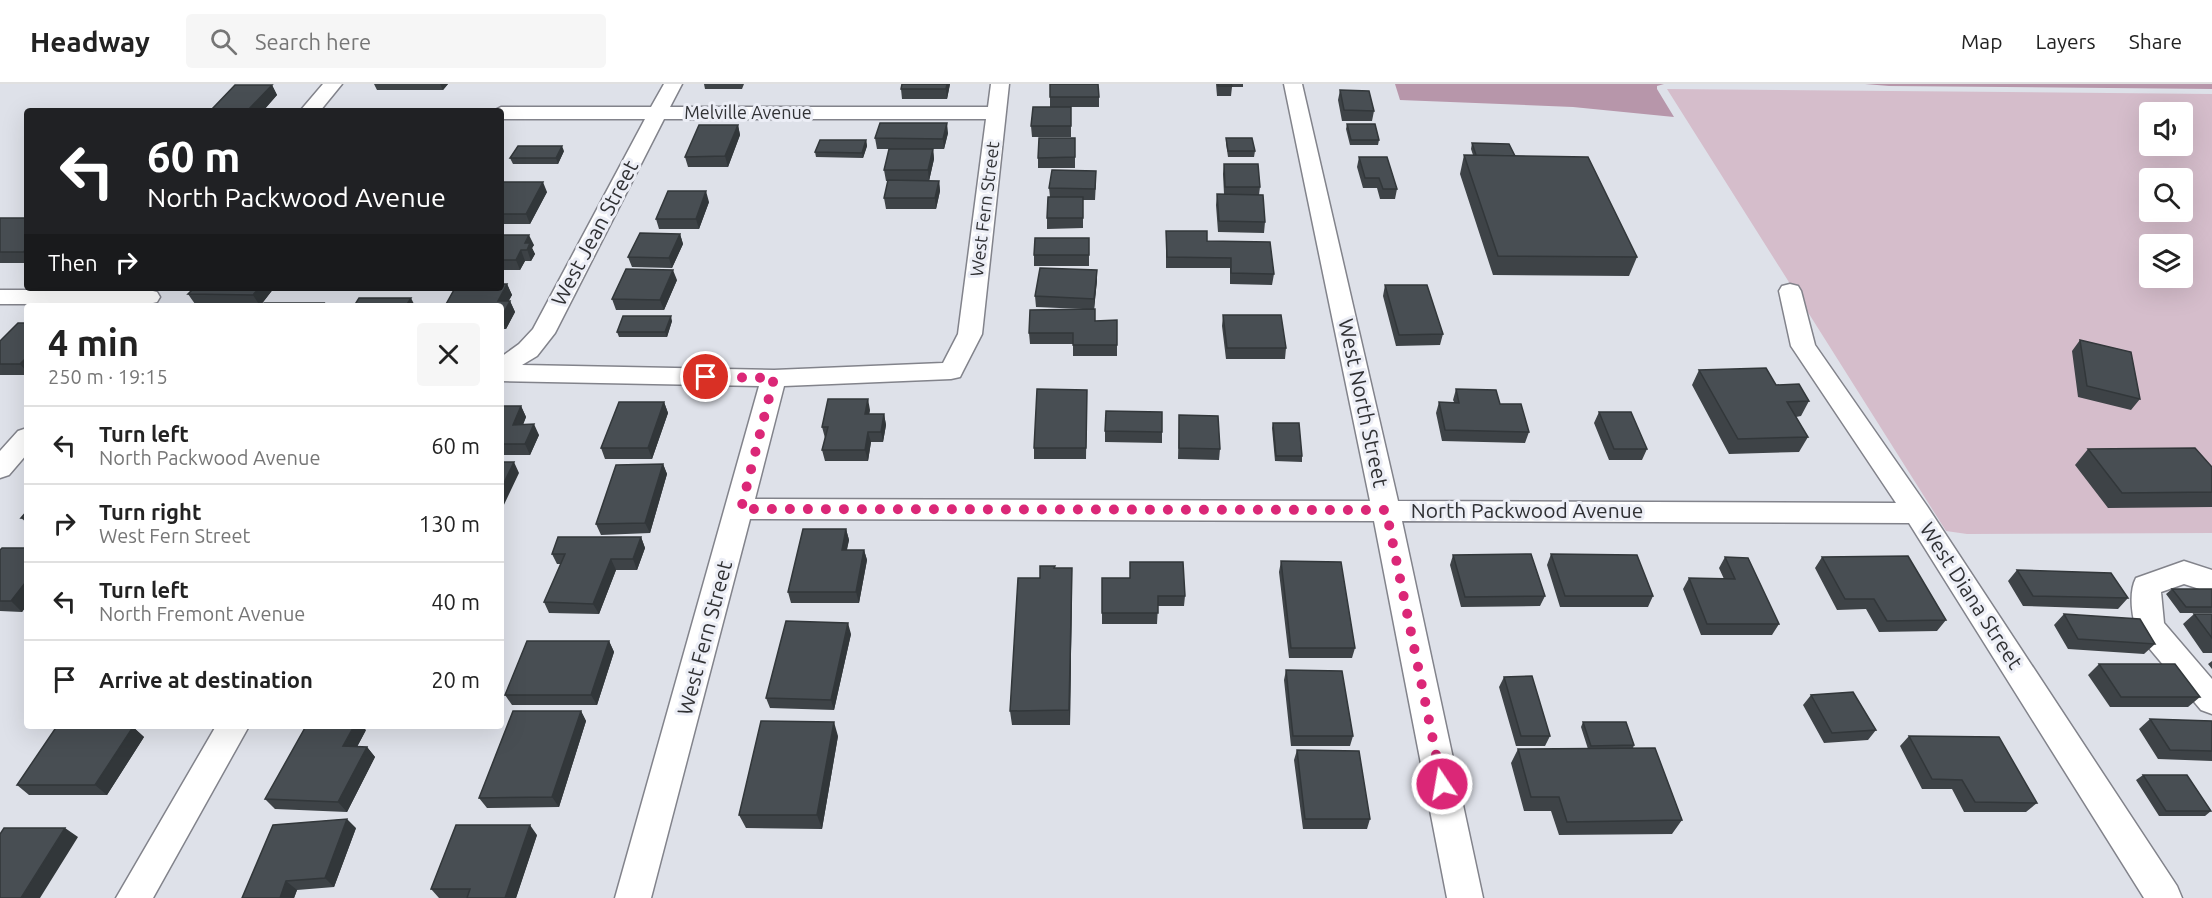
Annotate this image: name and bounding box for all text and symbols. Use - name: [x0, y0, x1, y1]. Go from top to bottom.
- search box: [186, 14, 606, 68]
- icon: search: [207, 25, 240, 58]
- text: Headway: [30, 26, 150, 57]
- text: Search here: [255, 29, 371, 54]
- text: Map: [1961, 29, 2002, 53]
- text: Layers: [2035, 29, 2096, 53]
- text: Share: [2129, 29, 2182, 53]
- street label: Melville Avenue: [684, 102, 812, 122]
- map controls: [2139, 102, 2193, 288]
- button: sound: [2139, 102, 2193, 156]
- icon: left: [48, 132, 126, 210]
- text: 60 m: [147, 133, 241, 180]
- street label: West Fern Street: [966, 140, 1002, 278]
- street label: West Jean Street: [546, 156, 643, 309]
- button: search: [2139, 168, 2193, 222]
- text: North Packwood Avenue: [147, 182, 446, 212]
- button: layers: [2139, 234, 2193, 288]
- icon: right: [110, 246, 143, 279]
- text: Then: [48, 250, 98, 275]
- street label: West North Street: [1334, 316, 1394, 489]
- text: 4 min: [48, 322, 139, 363]
- button: close: [417, 323, 480, 386]
- pin: [680, 351, 731, 402]
- icon: arrive: [689, 360, 722, 393]
- text: 250 m · 19:15: [48, 365, 168, 388]
- text: Turn left: [99, 421, 189, 446]
- icon: left: [48, 429, 81, 462]
- text: 60 m: [431, 433, 480, 458]
- text: North Packwood Avenue: [99, 446, 320, 469]
- street label: North Packwood Avenue: [1411, 498, 1643, 522]
- text: Turn right: [99, 499, 201, 524]
- icon: right: [48, 507, 81, 540]
- text: 130 m: [419, 511, 480, 536]
- street label: West Diana Street: [1916, 518, 2028, 673]
- text: West Fern Street: [99, 524, 250, 547]
- street label: West Fern Street: [672, 558, 736, 718]
- text: Turn left: [99, 577, 189, 602]
- icon: left: [48, 585, 81, 618]
- text: 40 m: [431, 589, 480, 614]
- text: North Fremont Avenue: [99, 602, 305, 625]
- icon: arrive: [48, 663, 81, 696]
- text: Arrive at destination: [99, 667, 313, 692]
- text: 20 m: [431, 667, 480, 692]
- position arrow: [1410, 752, 1474, 816]

